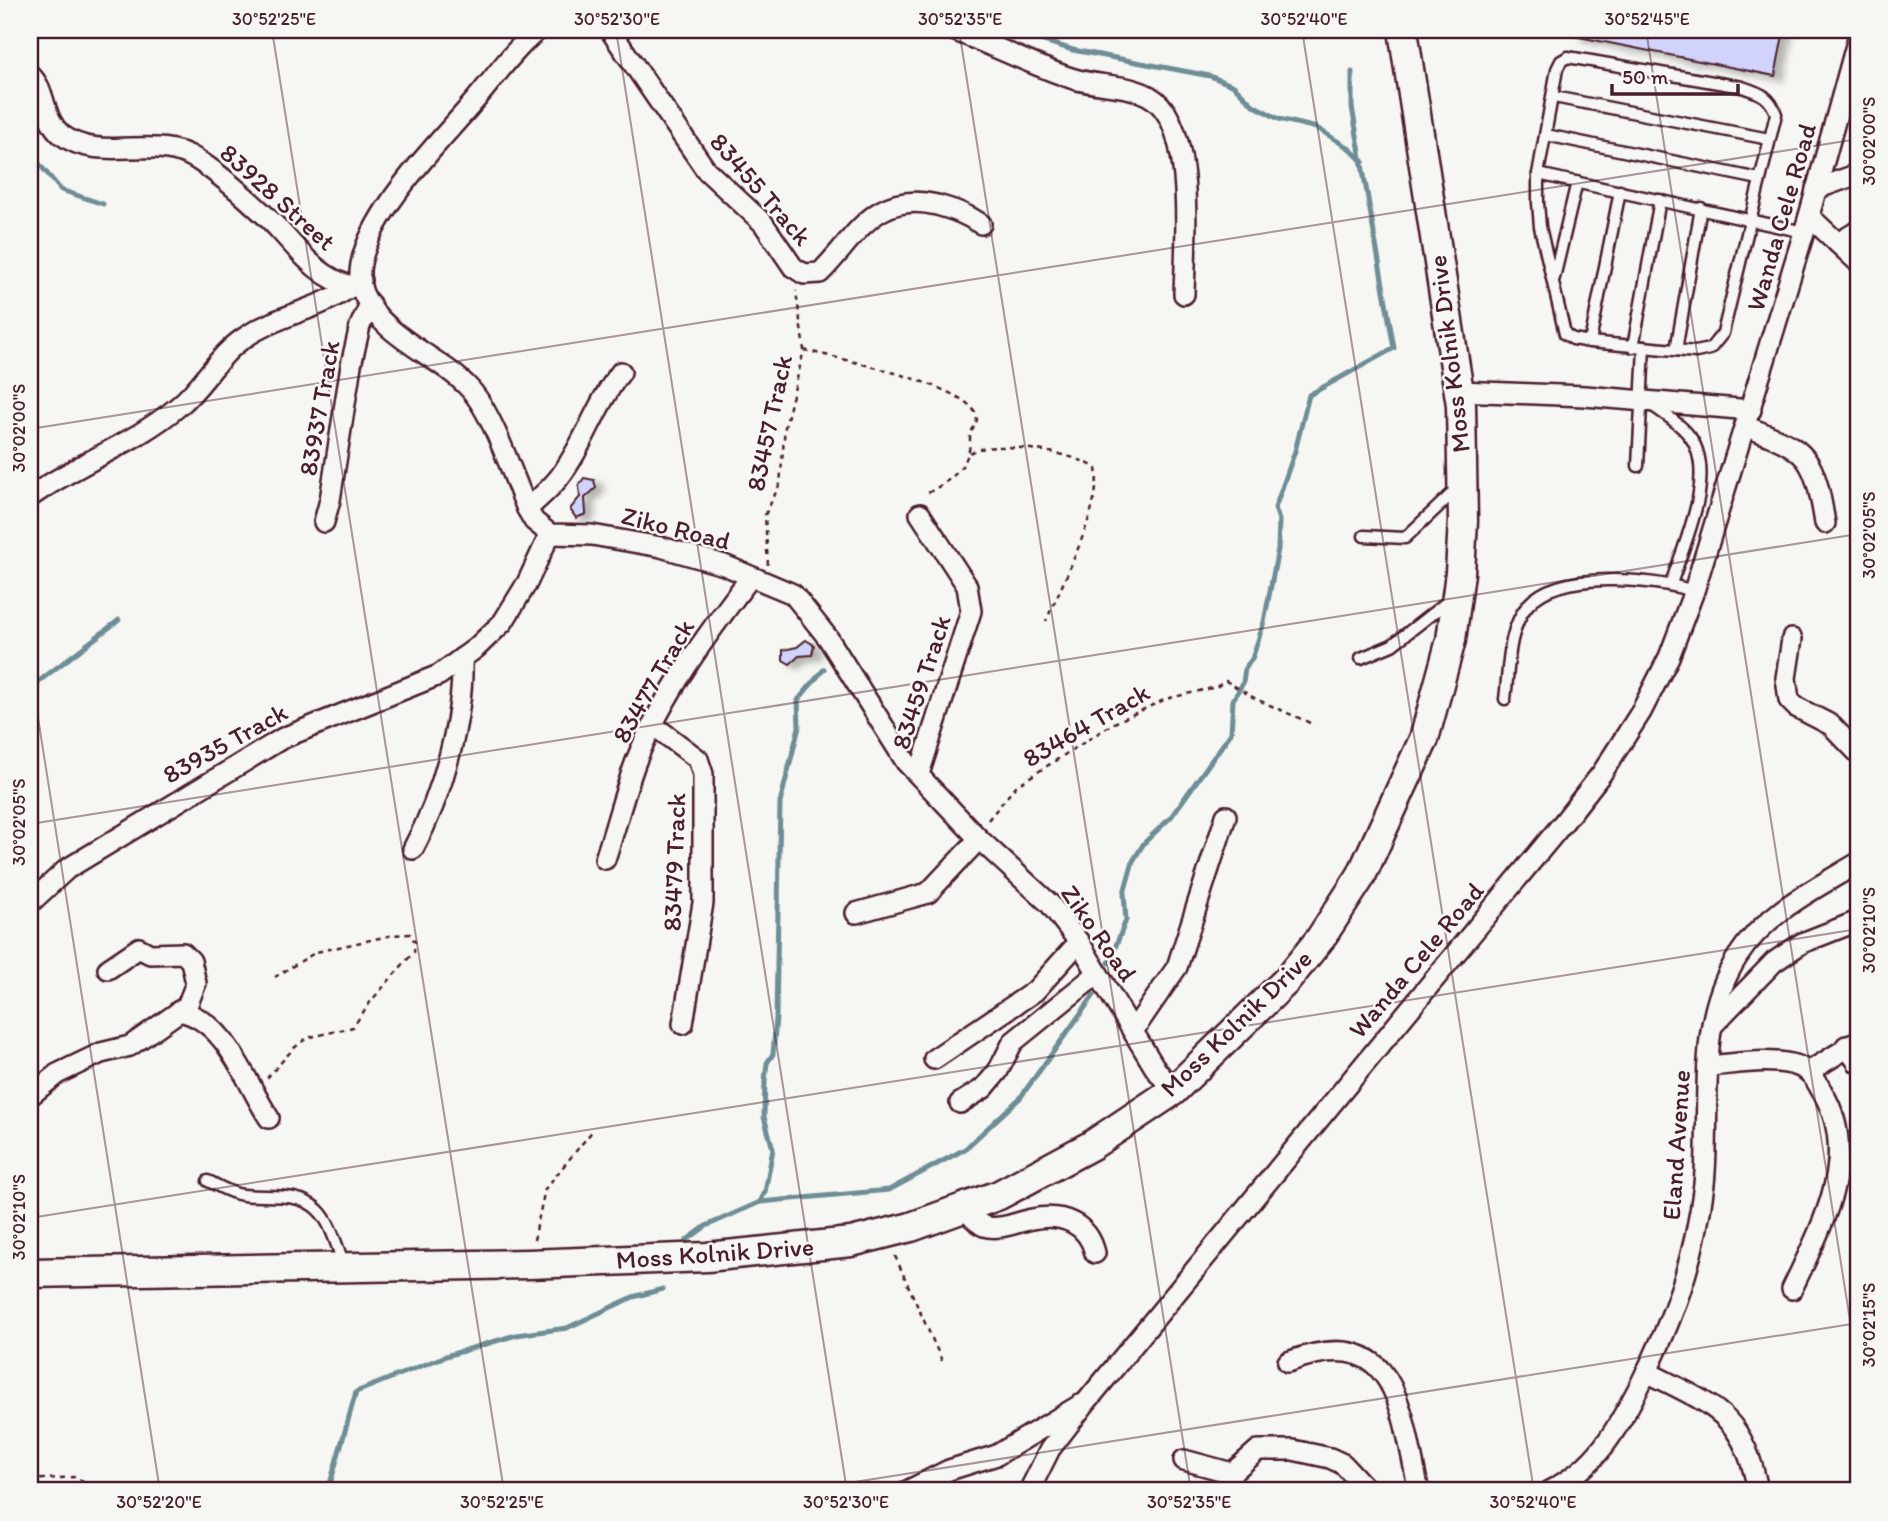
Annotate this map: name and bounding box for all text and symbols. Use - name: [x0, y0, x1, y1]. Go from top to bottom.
- text: 30°52'25"E: [232, 8, 316, 30]
- text: 30°52'30"E: [574, 8, 660, 30]
- text: 30°52'35"E: [918, 8, 1002, 30]
- text: 30°52'40"E: [1261, 8, 1348, 30]
- text: 30°52'45"E: [1604, 8, 1690, 30]
- scale bar: [1612, 52, 1738, 96]
- text: 50 m: [1622, 64, 1669, 89]
- text: 30°02'00"S: [1858, 97, 1880, 185]
- street label: Wanda Cele Road: [1739, 119, 1823, 315]
- street label: 83455 Track: [703, 126, 819, 252]
- street label: 83928 Street: [214, 137, 343, 257]
- street label: Moss Kolnik Drive: [1421, 254, 1477, 454]
- street label: 83937 Track: [291, 337, 347, 478]
- street label: 83457 Track: [739, 351, 799, 494]
- text: 30°02'00"S: [8, 384, 30, 472]
- text: 30°02'05"S: [1858, 491, 1880, 579]
- street label: Ziko Road: [618, 499, 734, 557]
- street label: 83459 Track: [884, 610, 958, 753]
- street label: 83477 Track: [605, 613, 702, 749]
- street label: 83464 Track: [1017, 676, 1156, 774]
- street label: 83935 Track: [157, 695, 293, 790]
- text: 30°02'05"S: [8, 778, 30, 866]
- street label: 83479 Track: [656, 792, 692, 932]
- street label: Wanda Cele Road: [1341, 875, 1491, 1045]
- street label: Ziko Road: [1054, 878, 1144, 988]
- text: 30°02'10"S: [1858, 887, 1880, 973]
- street label: Moss Kolnik Drive: [1153, 943, 1319, 1103]
- street label: Eland Avenue: [1655, 1069, 1697, 1221]
- text: 30°02'10"S: [8, 1174, 30, 1260]
- street label: Moss Kolnik Drive: [615, 1230, 815, 1276]
- text: 30°02'15"S: [1858, 1283, 1880, 1367]
- text: 30°52'20"E: [116, 1491, 202, 1513]
- text: 30°52'25"E: [460, 1491, 544, 1513]
- text: 30°52'30"E: [803, 1491, 889, 1513]
- text: 30°52'35"E: [1147, 1491, 1231, 1513]
- text: 30°52'40"E: [1490, 1491, 1577, 1513]

